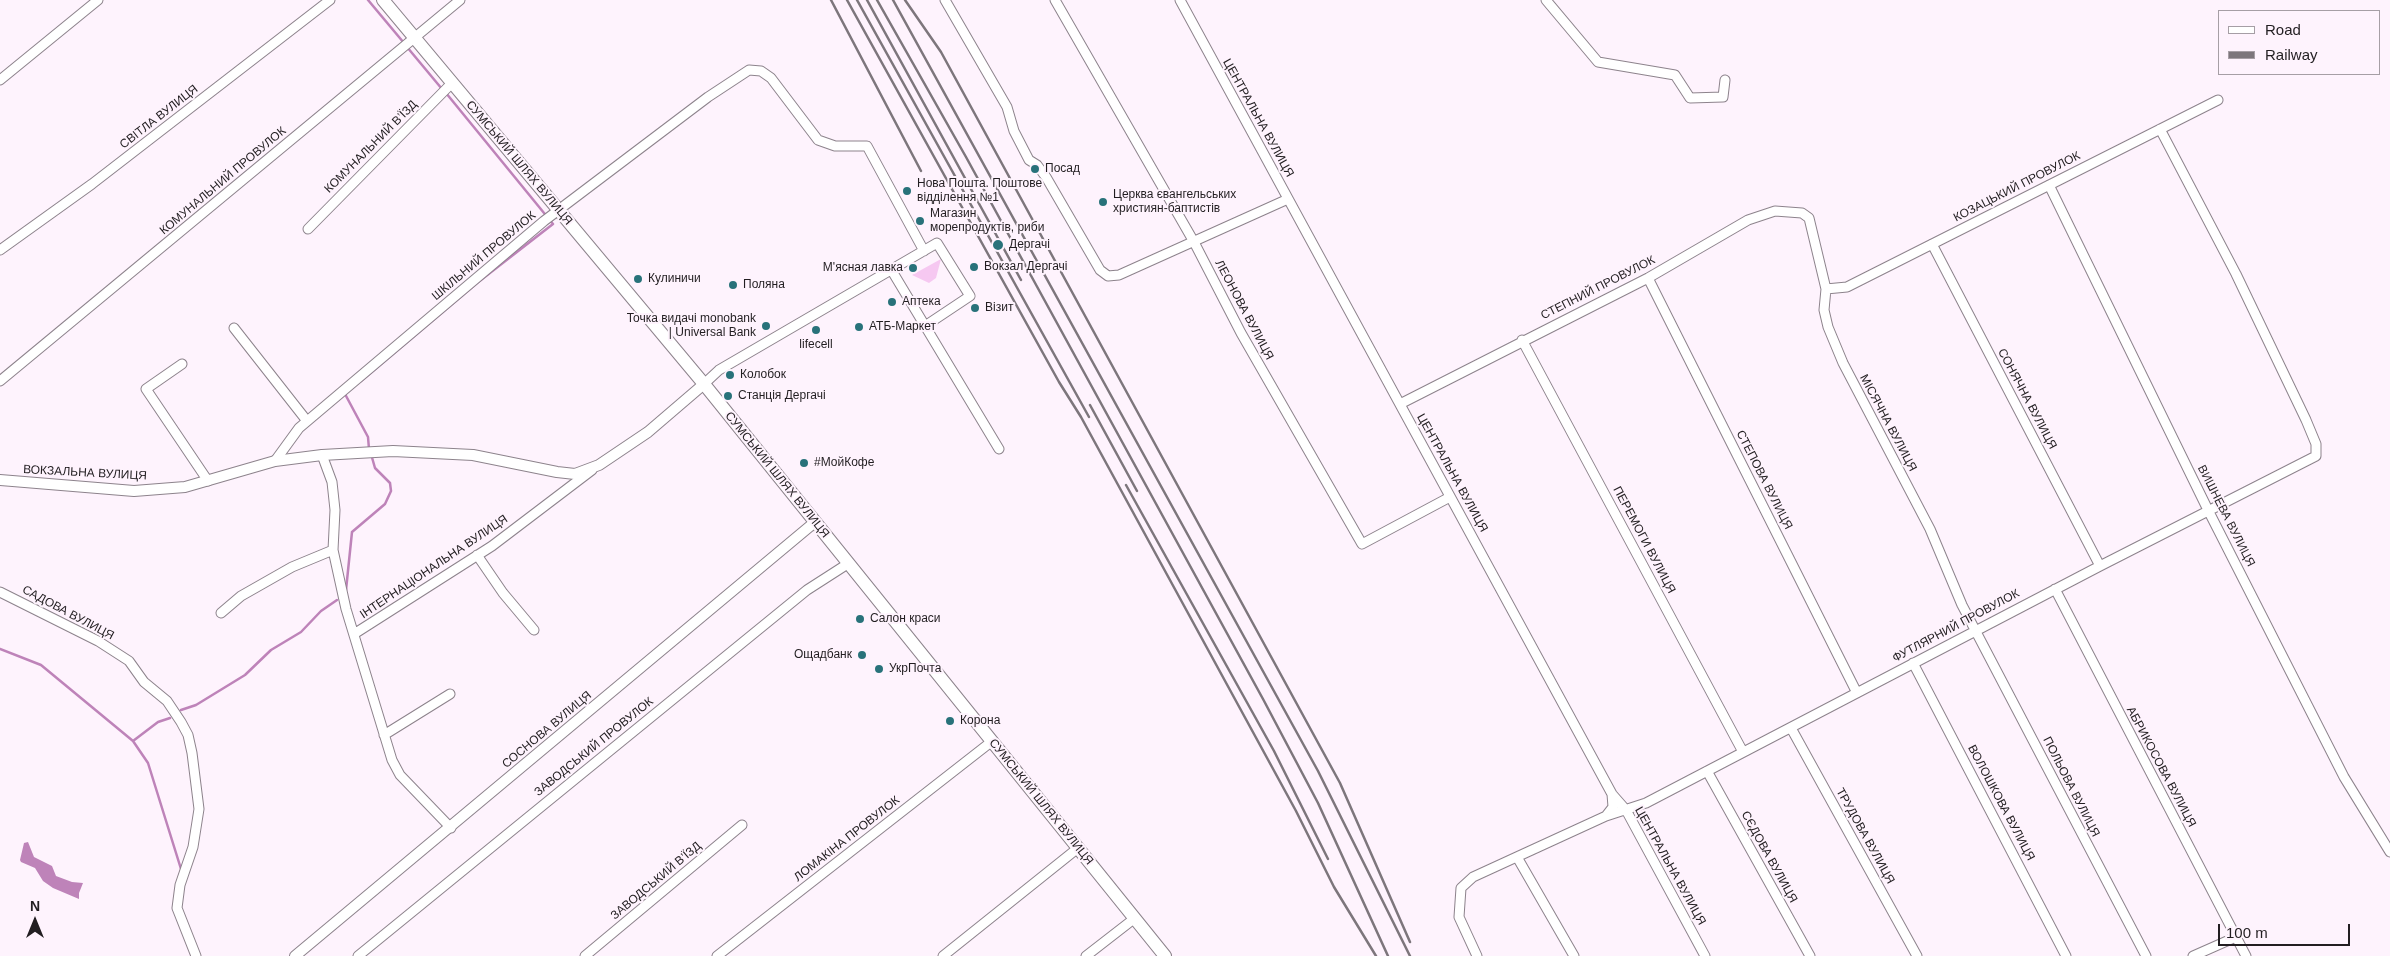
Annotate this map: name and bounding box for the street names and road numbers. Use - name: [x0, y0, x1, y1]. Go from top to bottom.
- street label: ЦЕНТРАЛЬНА ВУЛИЦЯ: [1219, 56, 1297, 180]
- street label: СВІТЛА ВУЛИЦЯ: [117, 82, 201, 152]
- street label: КОМУНАЛЬНИЙ В’ЇЗД: [322, 98, 420, 196]
- street label: СУМСЬКИЙ ШЛЯХ ВУЛИЦЯ: [463, 98, 575, 228]
- street label: КОМУНАЛЬНИЙ ПРОВУЛОК: [157, 124, 289, 238]
- street label: КОЗАЦЬКИЙ ПРОВУЛОК: [1951, 149, 2083, 225]
- street label: ШКІЛЬНИЙ ПРОВУЛОК: [429, 208, 539, 304]
- street label: СТЕПНИЙ ПРОВУЛОК: [1539, 253, 1657, 323]
- street label: ЛЕОНОВА ВУЛИЦЯ: [1212, 258, 1276, 362]
- street label: СОНЯЧНА ВУЛИЦЯ: [1994, 346, 2060, 452]
- street label: МІСЯЧНА ВУЛИЦЯ: [1856, 372, 1920, 474]
- street label: СУМСЬКИЙ ШЛЯХ ВУЛИЦЯ: [722, 409, 832, 541]
- street label: ЦЕНТРАЛЬНА ВУЛИЦЯ: [1413, 411, 1491, 535]
- street label: СТЕПОВА ВУЛИЦЯ: [1733, 428, 1795, 532]
- street label: ВОКЗАЛЬНА ВУЛИЦЯ: [23, 463, 147, 483]
- street label: ВИШНЕВА ВУЛИЦЯ: [2194, 463, 2258, 569]
- street label: ПЕРЕМОГИ ВУЛИЦЯ: [1610, 484, 1678, 596]
- street label: ІНТЕРНАЦІОНАЛЬНА ВУЛИЦЯ: [357, 512, 511, 622]
- street label: САДОВА ВУЛИЦЯ: [20, 583, 116, 643]
- street label: ФУТЛЯРНИЙ ПРОВУЛОК: [1890, 586, 2022, 666]
- street label: СОСНОВА ВУЛИЦЯ: [499, 688, 595, 772]
- street label: ЗАВОДСЬКИЙ ПРОВУЛОК: [532, 695, 656, 799]
- street label: АБРИКОСОВА ВУЛИЦЯ: [2123, 704, 2199, 830]
- street label: ПОЛЬОВА ВУЛИЦЯ: [2040, 735, 2102, 839]
- street label: СУМСЬКИЙ ШЛЯХ ВУЛИЦЯ: [986, 736, 1096, 868]
- street label: ВОЛОШКОВА ВУЛИЦЯ: [1964, 743, 2038, 863]
- street label: ТРУДОВА ВУЛИЦЯ: [1833, 786, 1897, 886]
- street label: ЛОМАКІНА ПРОВУЛОК: [791, 793, 903, 885]
- street label: ЦЕНТРАЛЬНА ВУЛИЦЯ: [1631, 804, 1709, 928]
- street label: СЄДОВА ВУЛИЦЯ: [1738, 809, 1800, 905]
- street label: ЗАВОДСЬКИЙ В’ЇЗД: [608, 839, 704, 923]

